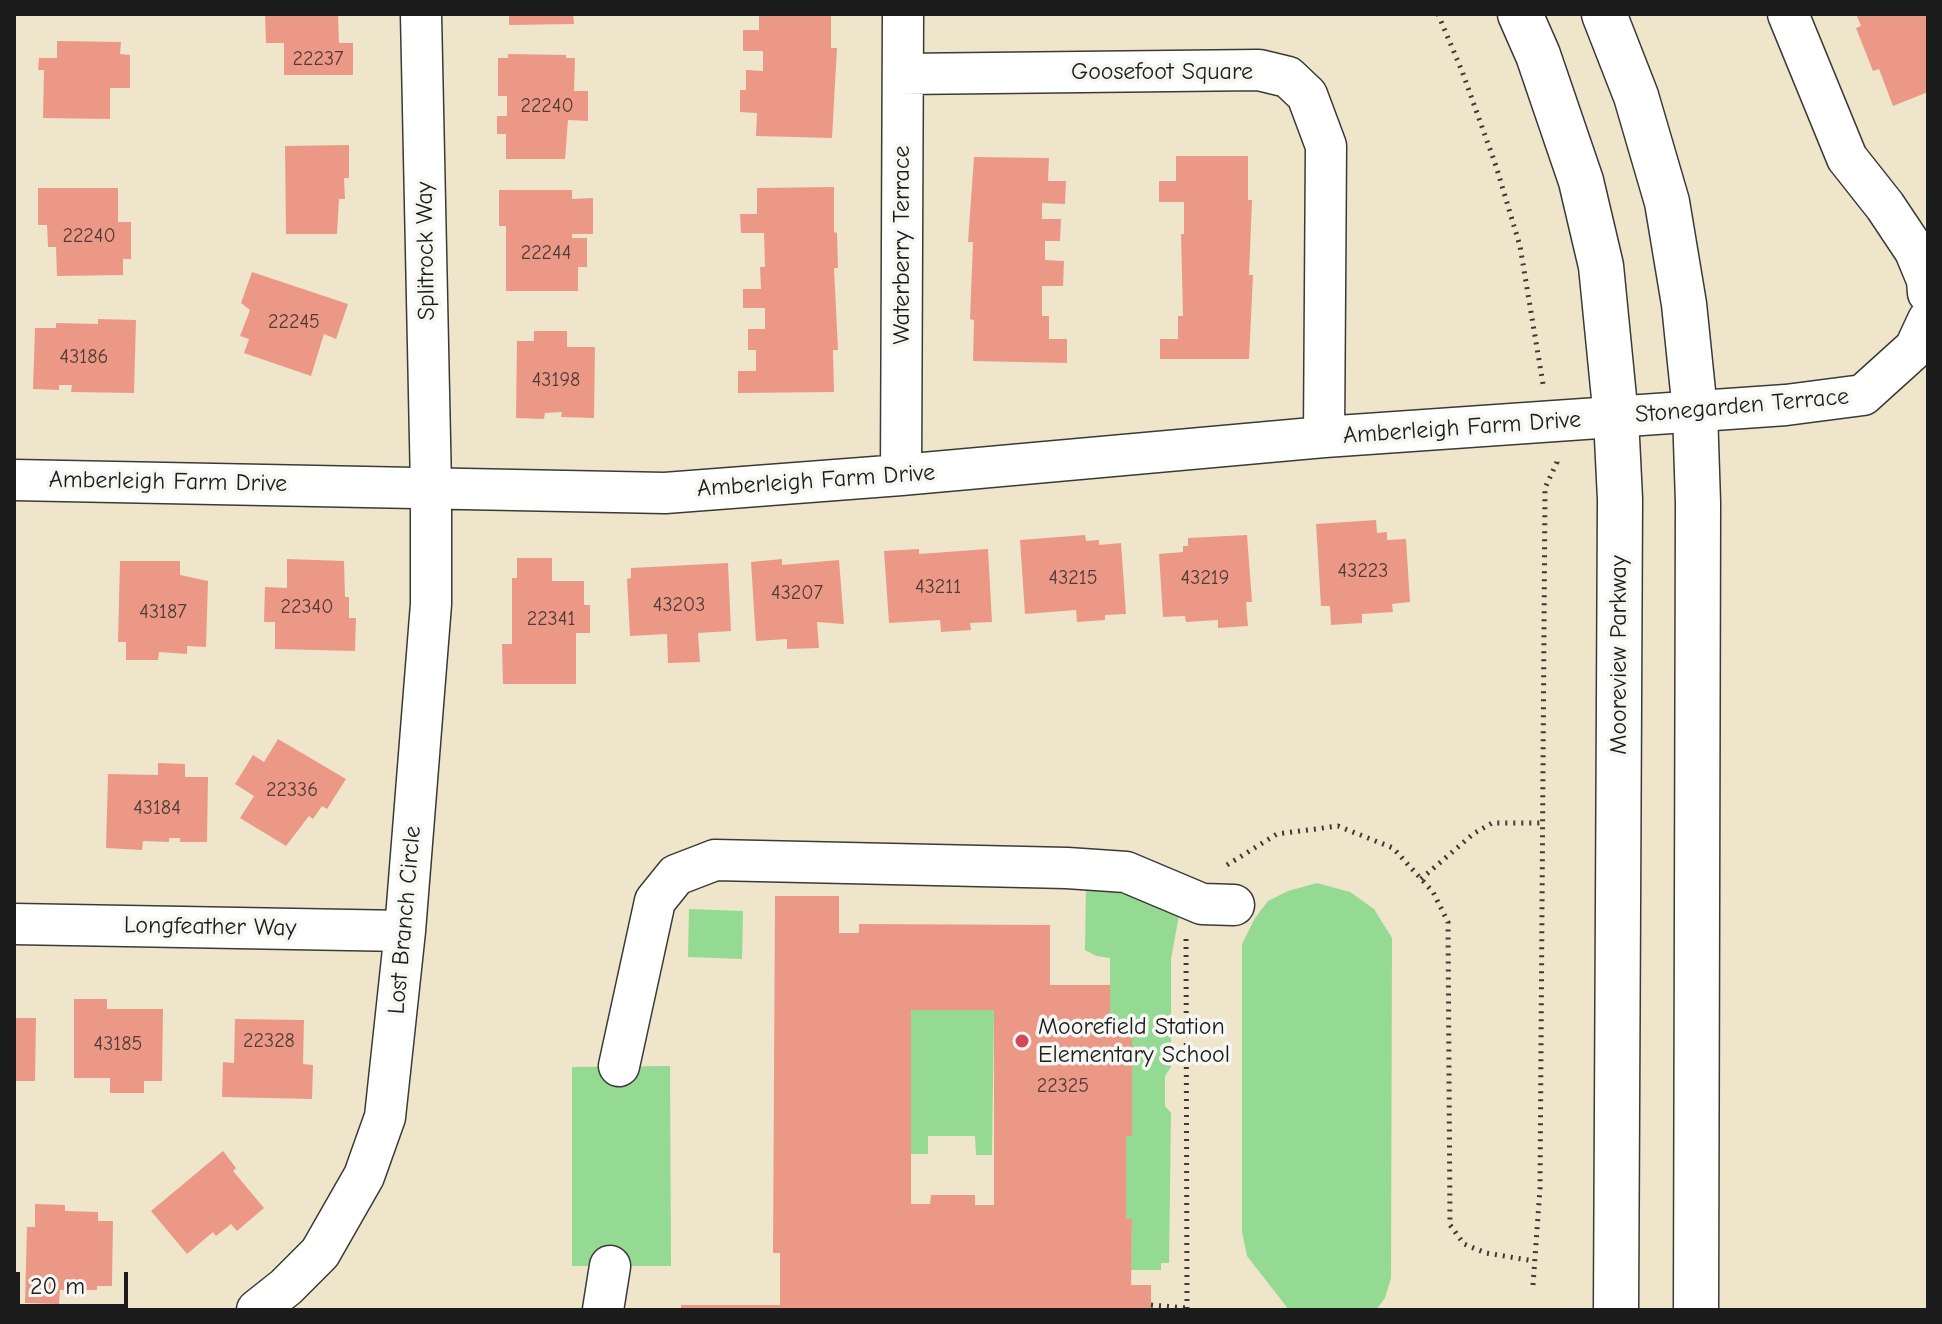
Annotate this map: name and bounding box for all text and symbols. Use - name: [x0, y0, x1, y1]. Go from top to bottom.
- house number: 22237: [293, 47, 343, 71]
- street label: Goosefoot Square: [1071, 58, 1253, 86]
- house number: 22240: [520, 94, 574, 118]
- street label: Waterberry Terrace: [888, 145, 916, 345]
- street label: Splitrock Way: [410, 181, 442, 321]
- house number: 22240: [62, 224, 116, 248]
- house number: 22244: [521, 241, 571, 265]
- house number: 22245: [268, 310, 320, 334]
- house number: 43186: [60, 345, 108, 369]
- house number: 43198: [532, 368, 580, 392]
- street label: Stonegarden Terrace: [1634, 382, 1850, 430]
- street label: Amberleigh Farm Drive: [1342, 405, 1582, 451]
- street label: Amberleigh Farm Drive: [696, 458, 936, 504]
- street label: Amberleigh Farm Drive: [49, 466, 287, 498]
- street label: Mooreview Parkway: [1605, 555, 1633, 755]
- house number: 43223: [1338, 559, 1388, 583]
- house number: 43215: [1048, 566, 1098, 590]
- house number: 43219: [1181, 566, 1229, 590]
- house number: 43211: [915, 575, 961, 599]
- house number: 43207: [771, 581, 823, 605]
- house number: 43203: [653, 593, 705, 617]
- house number: 22340: [281, 595, 333, 619]
- house number: 43187: [139, 600, 187, 624]
- house number: 22341: [527, 607, 575, 631]
- house number: 22336: [266, 778, 318, 802]
- house number: 43184: [133, 796, 181, 820]
- street label: Lost Branch Circle: [382, 825, 428, 1015]
- street label: Longfeather Way: [123, 911, 297, 943]
- place label: Moorefield Station Elementary School: [1038, 1013, 1230, 1069]
- house number: 22328: [243, 1029, 295, 1053]
- house number: 43185: [94, 1032, 142, 1056]
- marker: Moorefield Station Elementary School: [1013, 1032, 1031, 1050]
- house number: 22325: [1037, 1074, 1089, 1098]
- scale bar: [20, 1256, 132, 1306]
- text: 20 m: [30, 1272, 85, 1300]

